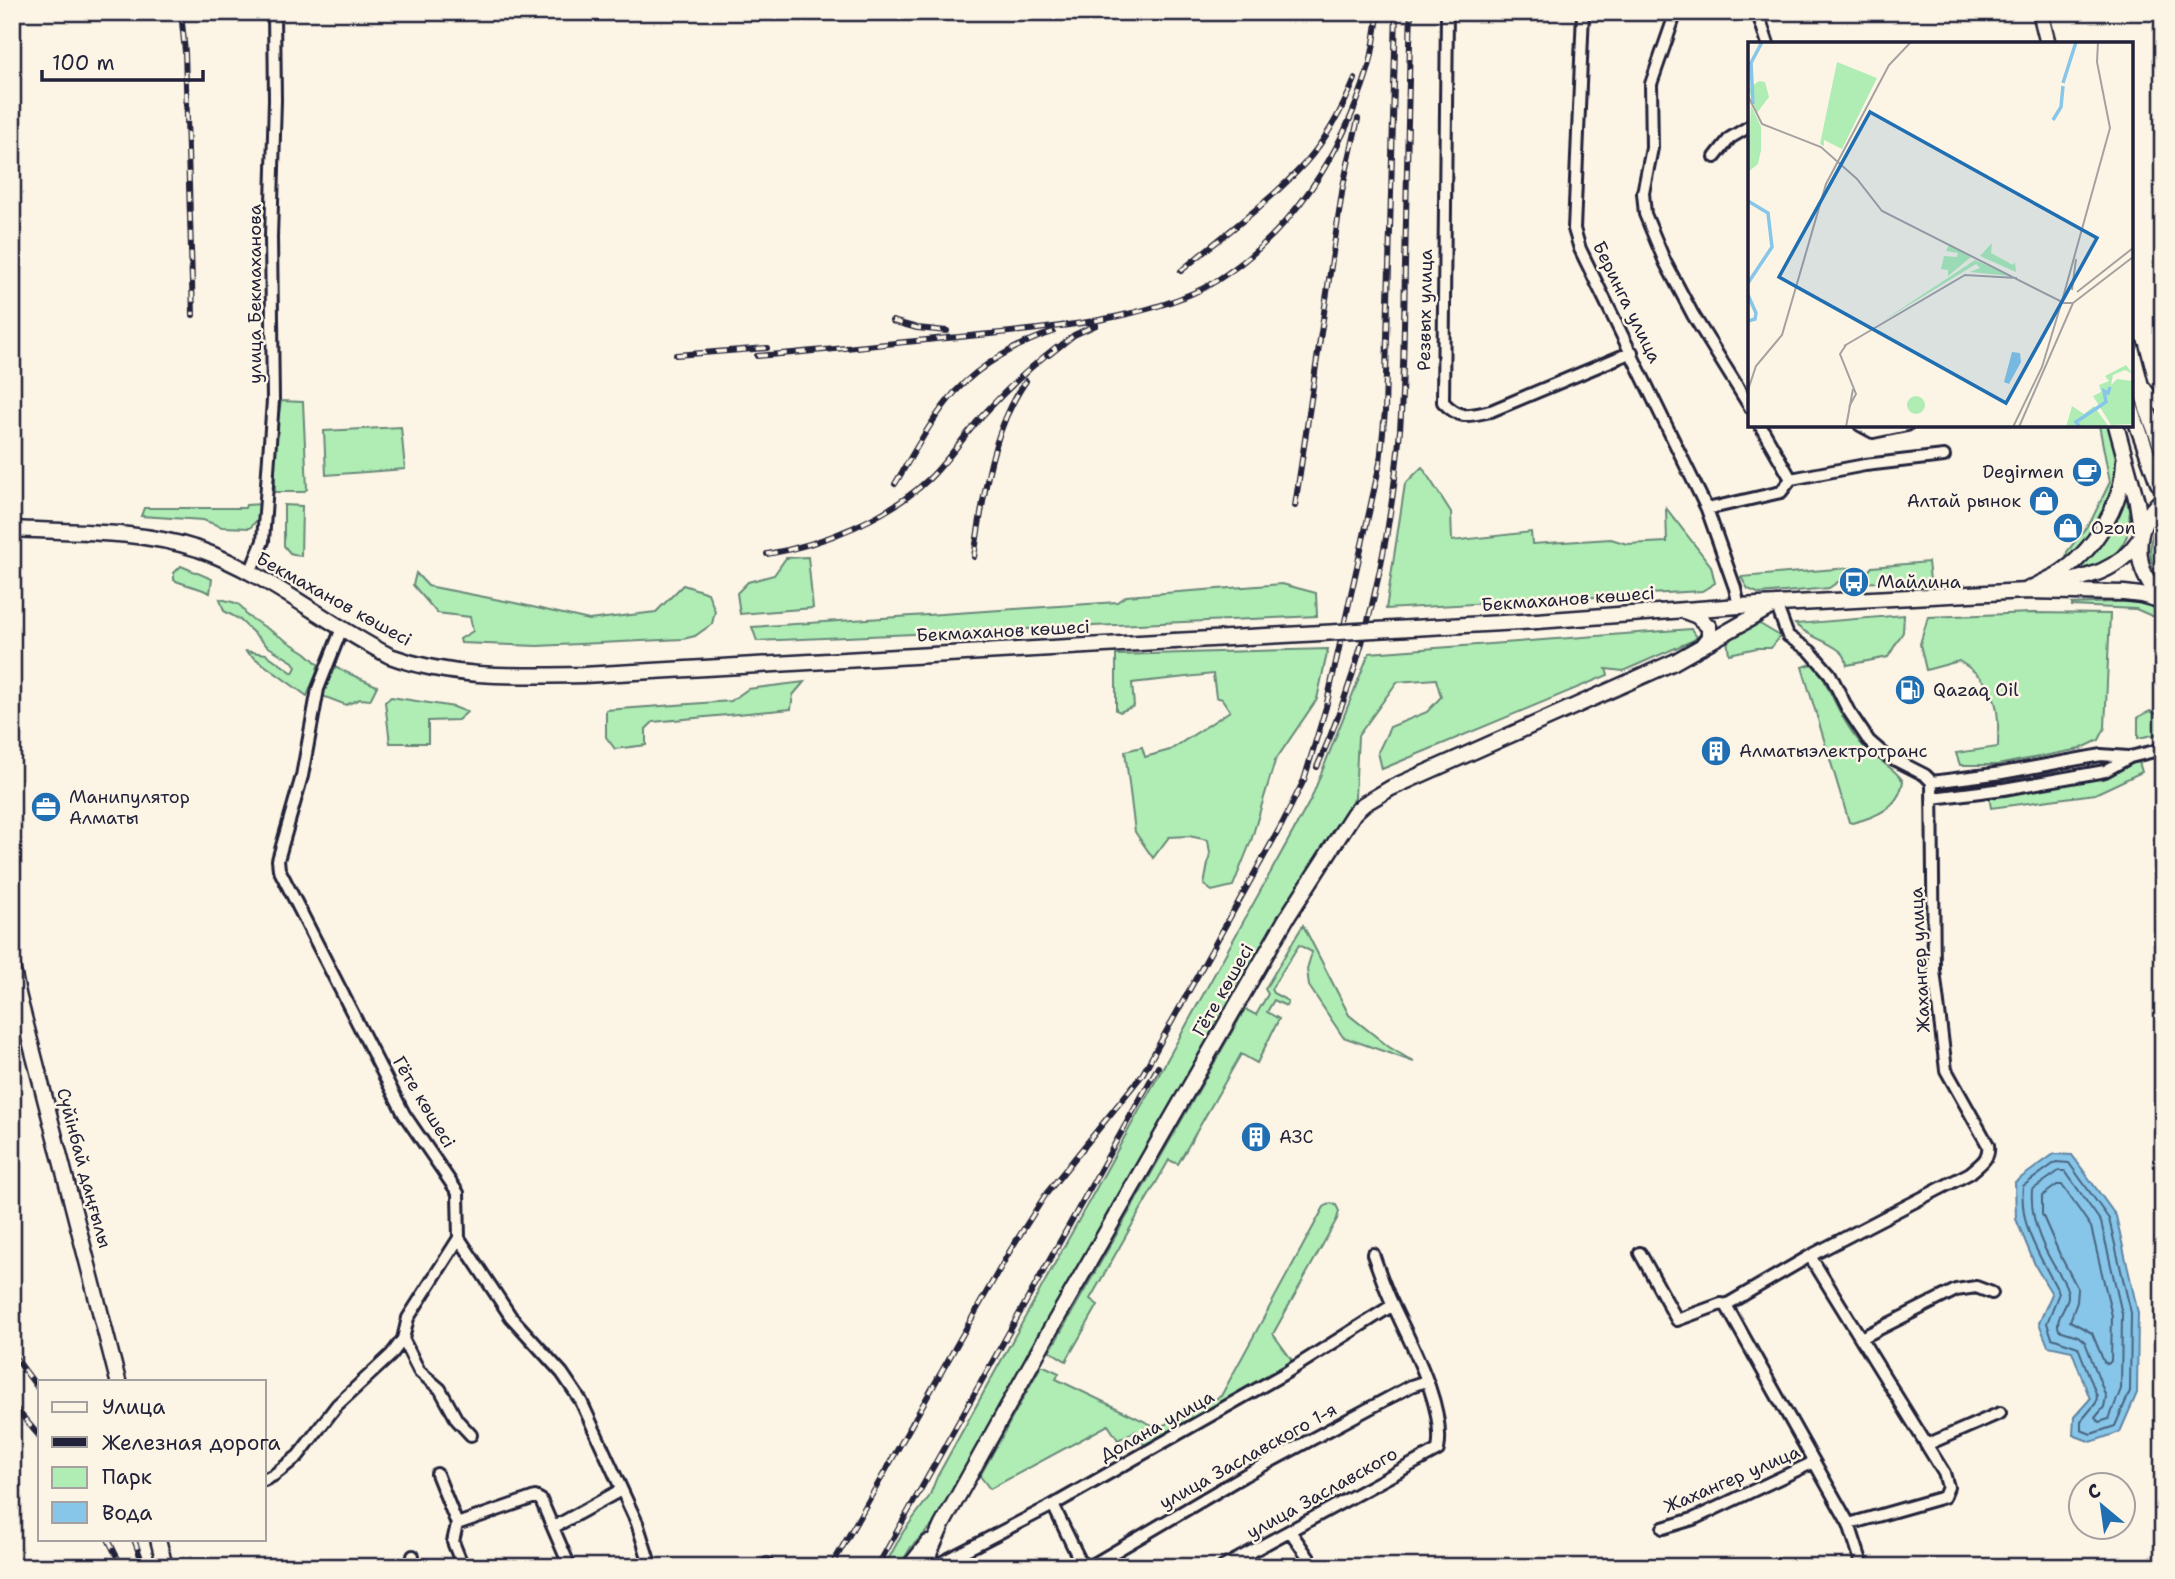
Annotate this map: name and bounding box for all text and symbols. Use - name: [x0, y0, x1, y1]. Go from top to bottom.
- scale bar: [42, 38, 203, 82]
- inset map: [1748, 42, 2133, 427]
- text: 100 m: [52, 49, 115, 77]
- street label: улица Бекмаханова: [243, 204, 267, 384]
- street label: Беринга улица: [1587, 237, 1667, 367]
- street label: Резвых улица: [1412, 249, 1438, 371]
- cafe icon: Degirmen: [2070, 455, 2104, 489]
- place label: Degirmen: [1982, 460, 2064, 484]
- shop icon: Алтай рынок: [2027, 484, 2061, 518]
- place label: Алтай рынок: [1907, 489, 2021, 513]
- shop icon: Ozon: [2051, 511, 2085, 545]
- place label: Ozon: [2091, 516, 2136, 540]
- street label: Бекмаханов көшесі: [252, 546, 416, 652]
- bus stop icon: Майлина: [1837, 565, 1871, 599]
- place label: Майлина: [1877, 570, 1961, 594]
- street label: Бекмаханов көшесі: [1480, 581, 1656, 617]
- street label: Бекмаханов көшесі: [915, 614, 1091, 648]
- fuel station icon: Qazaq Oil: [1893, 673, 1927, 707]
- place label: Qazaq Oil: [1933, 678, 2019, 702]
- building icon: Алматыэлектротранс: [1699, 734, 1733, 768]
- place label: Алматыэлектротранс: [1739, 739, 1928, 763]
- place label: Манипулятор Алматы: [69, 785, 190, 830]
- office icon: Манипулятор Алматы: [29, 790, 63, 824]
- street label: Жахангер улица: [1904, 887, 1936, 1033]
- street label: Гёте көшесі: [1187, 939, 1259, 1041]
- street label: Гёте көшесі: [387, 1052, 461, 1152]
- street label: Сүйінбай даңғылы: [51, 1085, 117, 1251]
- building icon: АЗС: [1239, 1120, 1273, 1154]
- place label: АЗС: [1279, 1125, 1314, 1149]
- legend: [38, 1380, 266, 1540]
- street label: Долана улица: [1096, 1385, 1218, 1467]
- text: Улица: [102, 1393, 165, 1421]
- street label: улица Заславского 1-я: [1156, 1398, 1340, 1514]
- text: Железная дорога: [102, 1429, 281, 1457]
- street label: Жахангер улица: [1660, 1440, 1804, 1518]
- street label: улица Заславского: [1243, 1443, 1401, 1543]
- text: Парк: [102, 1463, 152, 1491]
- north arrow: [2066, 1470, 2136, 1540]
- text: С: [2083, 1478, 2105, 1505]
- text: Вода: [102, 1499, 152, 1527]

